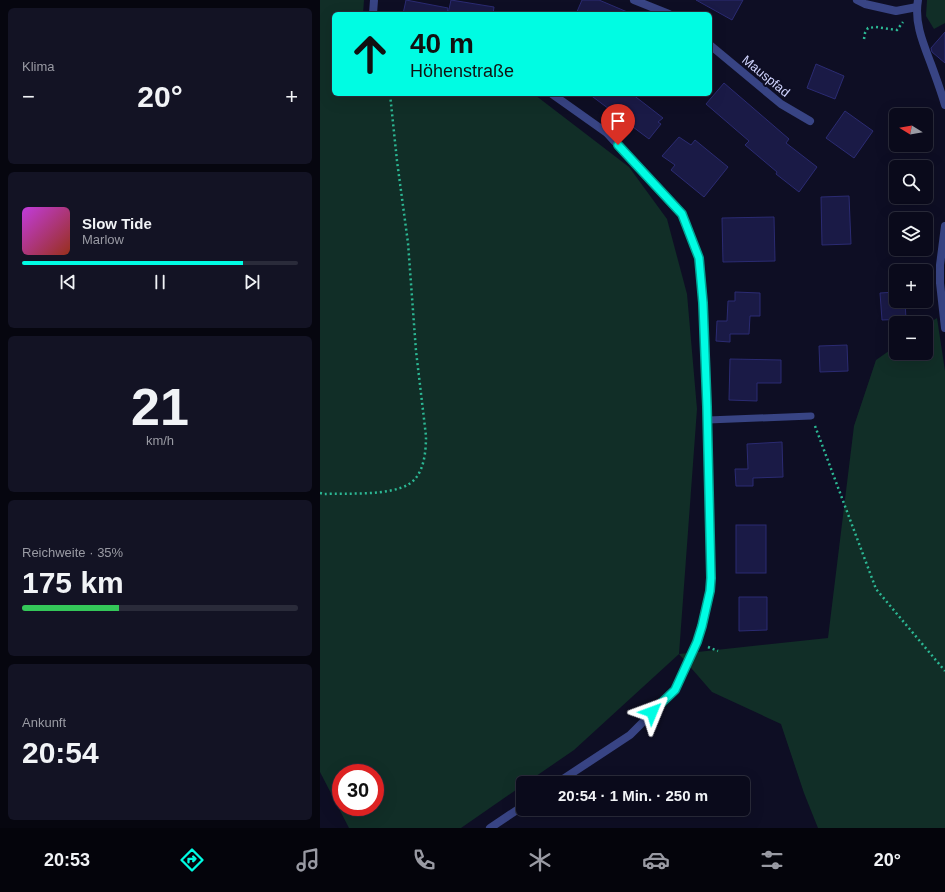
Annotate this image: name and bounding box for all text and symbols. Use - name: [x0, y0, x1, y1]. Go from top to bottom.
- icon: ahead: [344, 28, 396, 80]
- text: 40 m: [410, 28, 474, 59]
- street label: Mauspfad: [739, 52, 793, 100]
- text: Klima: [22, 59, 55, 74]
- text: Höhenstraße: [410, 61, 514, 81]
- text: 20°: [137, 80, 183, 113]
- text: −: [22, 84, 35, 109]
- text: +: [285, 84, 298, 109]
- pin: [601, 104, 635, 145]
- north arrow: [889, 108, 933, 152]
- map controls: [889, 108, 933, 360]
- icon: arrive: [607, 110, 629, 132]
- button: search: [889, 160, 933, 204]
- button: layers: [889, 212, 933, 256]
- text: Slow Tide: [82, 215, 152, 232]
- text: Marlow: [82, 232, 124, 247]
- button: +: [889, 264, 933, 308]
- icon: previous: [57, 271, 79, 293]
- icon: pause: [149, 271, 171, 293]
- icon: next: [241, 271, 263, 293]
- button: −: [889, 316, 933, 360]
- text: 21: [131, 378, 189, 436]
- text: km/h: [146, 433, 174, 448]
- text: Reichweite · 35%: [22, 545, 123, 560]
- text: 175 km: [22, 566, 124, 599]
- position arrow: [631, 691, 673, 733]
- text: Ankunft: [22, 715, 66, 730]
- text: 20:54: [22, 736, 99, 769]
- speed limit sign: 30: [332, 764, 384, 816]
- text: 20:54 · 1 Min. · 250 m: [558, 787, 708, 804]
- icon: directions: [178, 846, 206, 874]
- icon: music: [294, 846, 322, 874]
- icon: phone: [410, 846, 438, 874]
- icon: climate: [526, 846, 554, 874]
- icon: car: [642, 846, 670, 874]
- icon: filters: [758, 846, 786, 874]
- text: 20:53: [44, 850, 90, 870]
- text: 20°: [874, 850, 901, 870]

